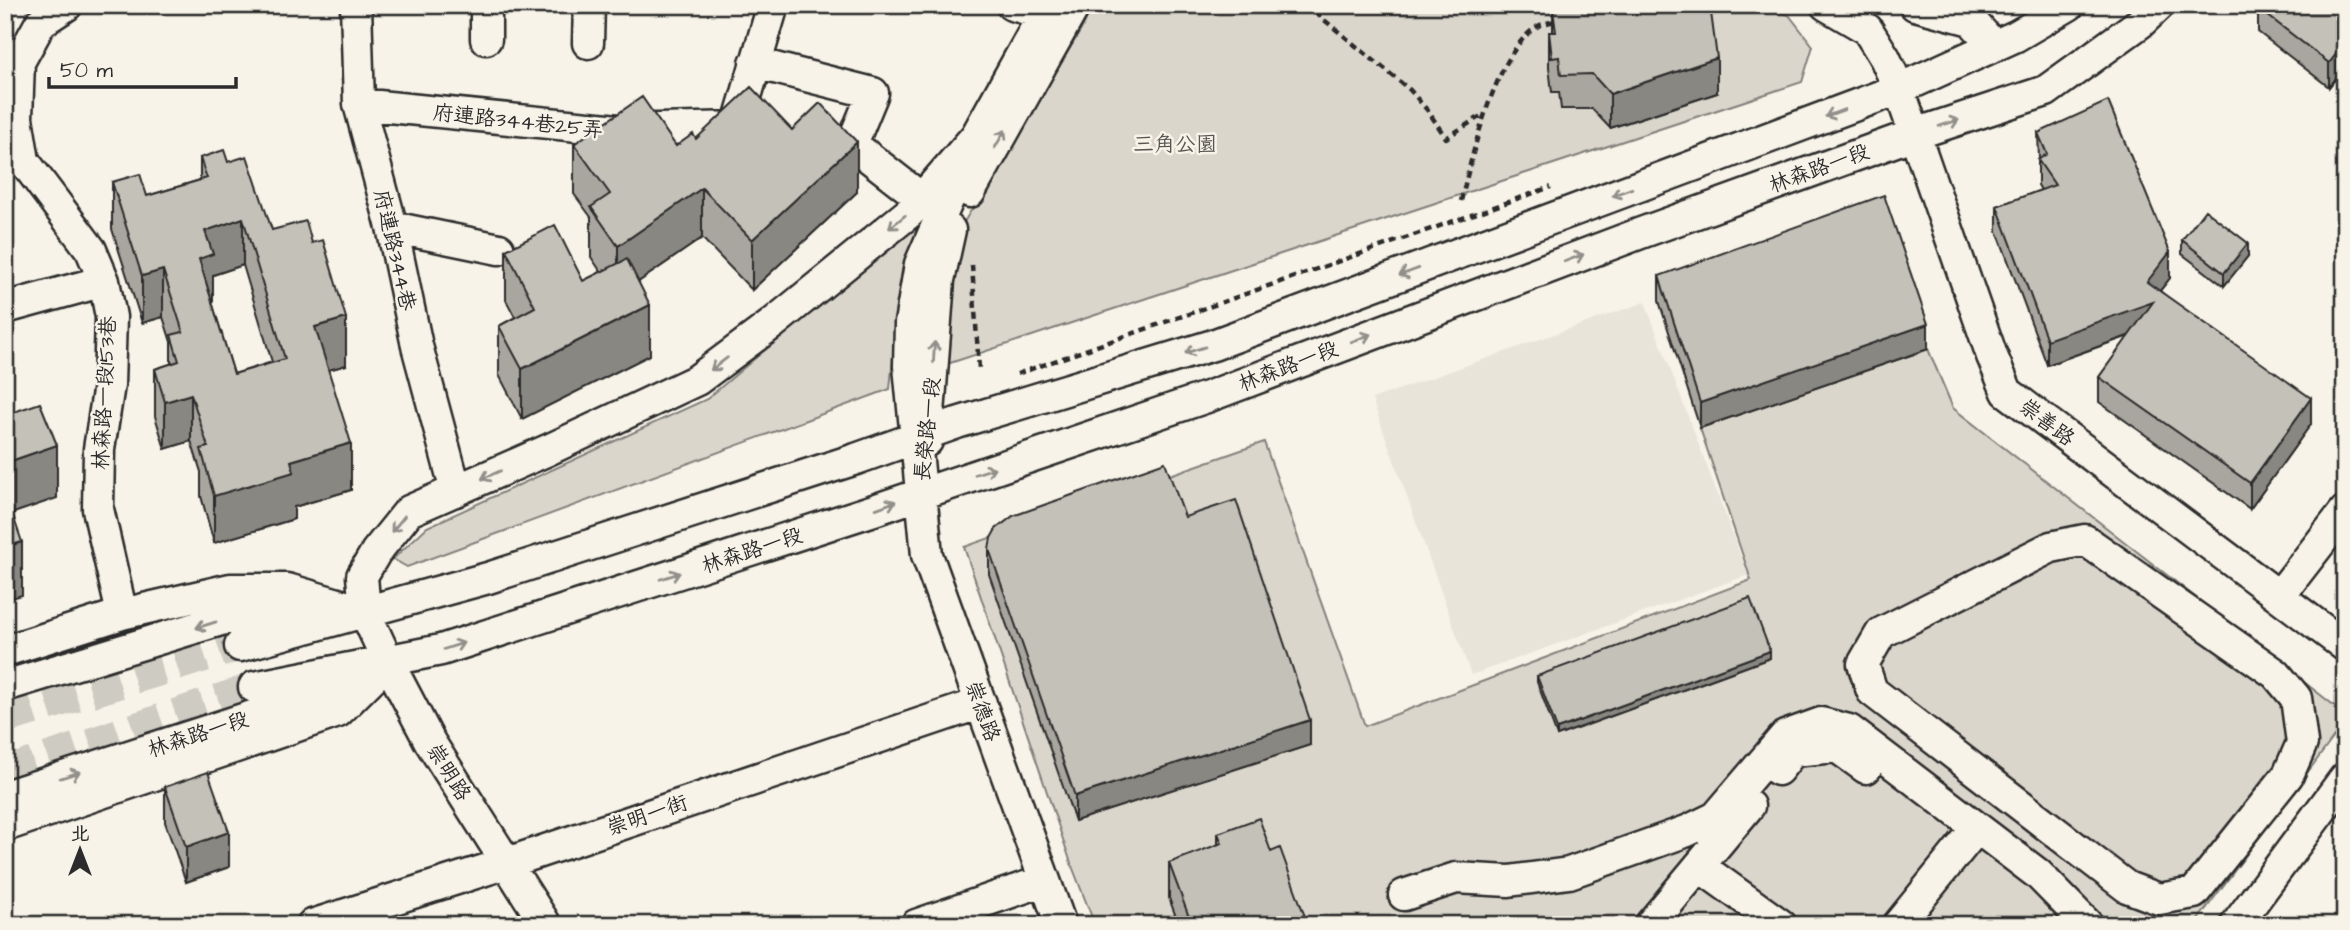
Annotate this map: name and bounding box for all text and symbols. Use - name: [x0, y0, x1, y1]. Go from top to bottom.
- scale bar: [49, 46, 236, 90]
- text: 50 m: [60, 56, 114, 85]
- street label: 府連路344巷25弄: [431, 98, 605, 145]
- one-way arrow: [1825, 107, 1847, 120]
- one-way arrow: [1938, 115, 1960, 128]
- one-way arrow: [993, 129, 1007, 149]
- park label: 三角公園: [1133, 130, 1217, 159]
- street label: 林森路一段: [1765, 137, 1873, 200]
- street label: 府連路344巷: [367, 187, 423, 313]
- one-way arrow: [1612, 187, 1634, 200]
- one-way arrow: [889, 214, 907, 230]
- one-way arrow: [1562, 251, 1584, 263]
- one-way arrow: [1398, 267, 1420, 279]
- street label: 林森路一段153巷: [86, 315, 123, 471]
- one-way arrow: [1349, 331, 1371, 343]
- street label: 林森路一段: [1234, 334, 1342, 399]
- one-way arrow: [928, 341, 941, 364]
- one-way arrow: [1185, 345, 1207, 358]
- one-way arrow: [710, 357, 729, 371]
- street label: 長榮路一段: [908, 375, 947, 483]
- street label: 崇善路: [2013, 392, 2081, 453]
- one-way arrow: [973, 464, 995, 476]
- one-way arrow: [480, 470, 502, 483]
- one-way arrow: [875, 498, 897, 510]
- one-way arrow: [390, 515, 406, 533]
- street label: 林森路一段: [698, 520, 807, 580]
- one-way arrow: [659, 569, 681, 581]
- one-way arrow: [195, 619, 217, 632]
- one-way arrow: [442, 639, 464, 651]
- street label: 崇德路: [958, 677, 1007, 746]
- street label: 林森路一段: [144, 704, 253, 764]
- street label: 崇明路: [420, 738, 478, 807]
- one-way arrow: [59, 768, 81, 780]
- street label: 崇明一街: [603, 788, 692, 843]
- north arrow: [46, 814, 116, 884]
- text: 北: [70, 821, 90, 848]

